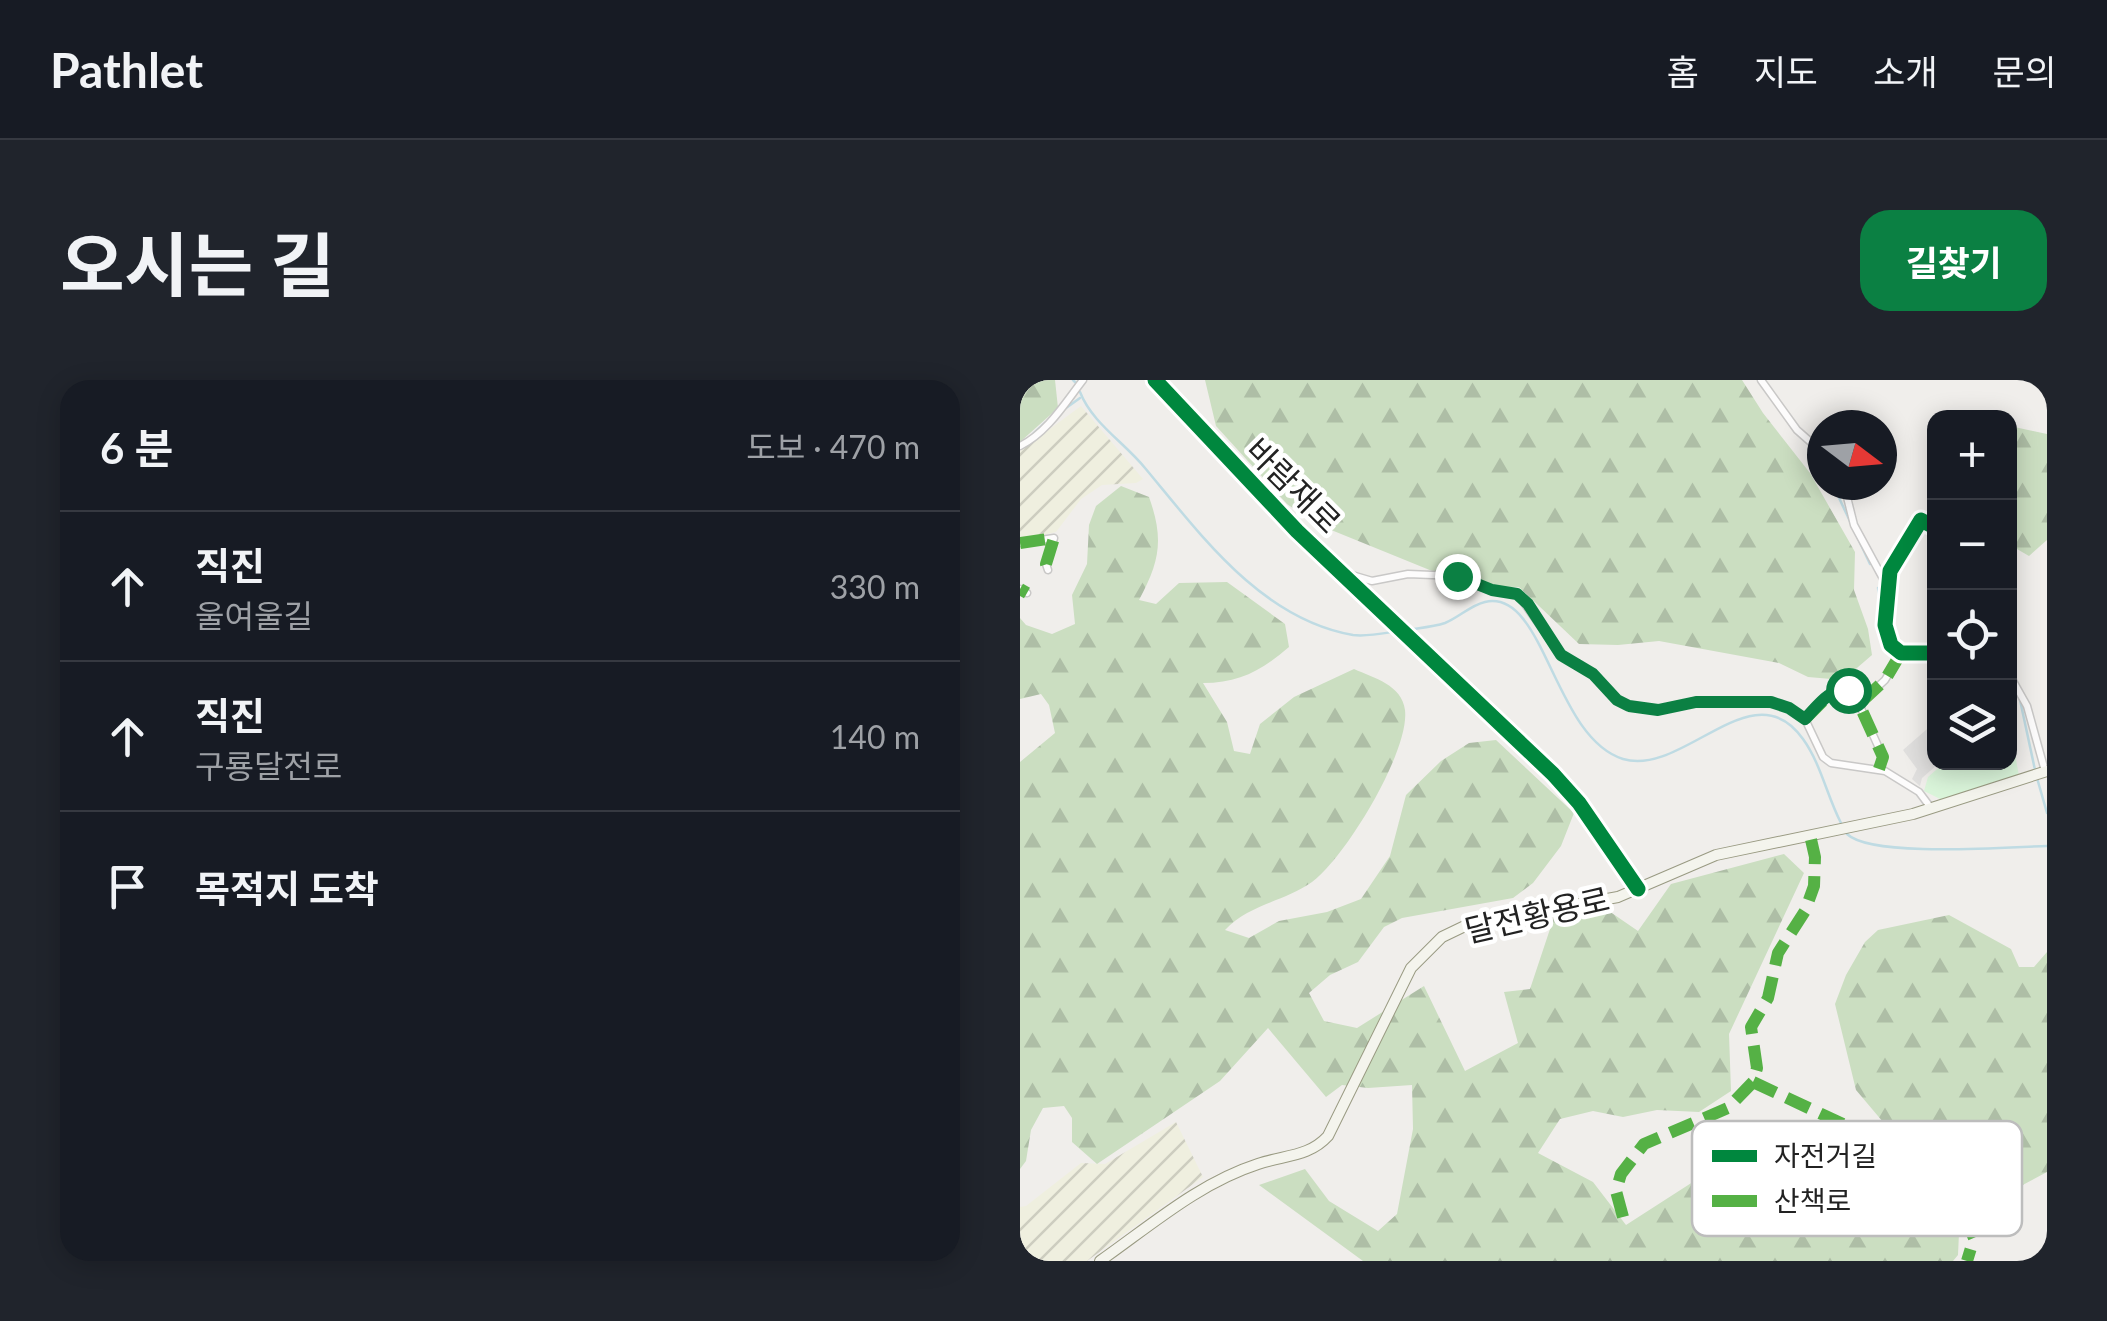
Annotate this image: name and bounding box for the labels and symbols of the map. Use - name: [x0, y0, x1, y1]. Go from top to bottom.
- north arrow: [1807, 410, 1897, 500]
- street label: 바람재로: [1239, 430, 1349, 540]
- route end: [1435, 554, 1481, 600]
- route start: [1826, 668, 1872, 714]
- street label: 달전황용로: [1461, 878, 1613, 950]
- legend: [1692, 1121, 2022, 1236]
- text: 자전거길: [1774, 1138, 1877, 1172]
- text: 산책로: [1774, 1183, 1851, 1217]

